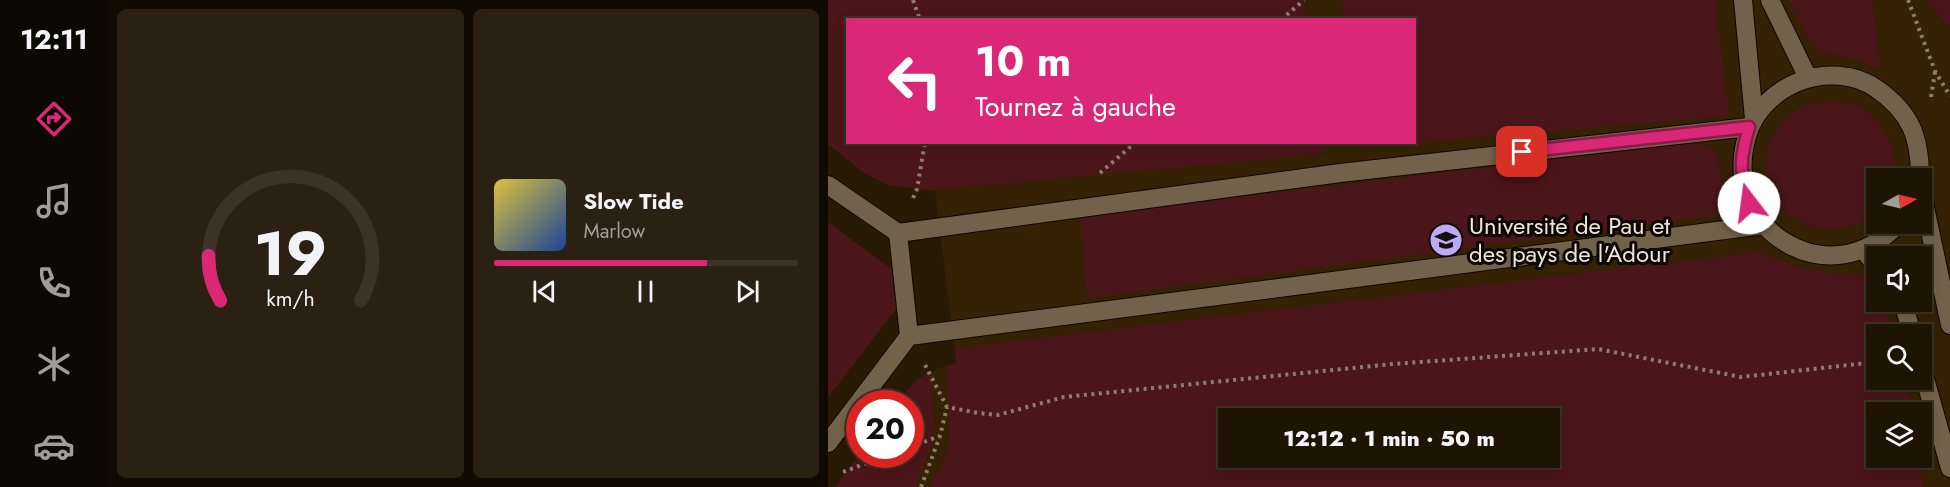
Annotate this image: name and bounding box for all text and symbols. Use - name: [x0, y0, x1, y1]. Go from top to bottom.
- text: 12:11: [20, 20, 88, 59]
- text: 10 m: [975, 31, 1071, 92]
- icon: left: [876, 42, 954, 120]
- text: Tournez à gauche: [975, 87, 1176, 126]
- icon: directions: [33, 98, 75, 140]
- pin: [1496, 126, 1547, 177]
- icon: arrive: [1505, 135, 1538, 168]
- north arrow: [1866, 168, 1932, 234]
- map controls: [1866, 168, 1932, 468]
- position arrow: [1717, 171, 1781, 235]
- icon: music: [33, 180, 75, 222]
- text: Slow Tide: [584, 185, 684, 217]
- text: 19: [253, 208, 327, 298]
- place label: Université de Pau et des pays de l'Adour: [1469, 208, 1671, 271]
- text: Marlow: [584, 217, 645, 246]
- school or university icon: Université de Pau et des pays de l'Adour: [1428, 222, 1464, 258]
- button: sound: [1866, 246, 1932, 312]
- icon: phone: [33, 262, 75, 304]
- icon: previous: [528, 275, 561, 308]
- icon: pause: [629, 275, 662, 308]
- icon: next: [731, 275, 764, 308]
- text: km/h: [266, 283, 314, 314]
- button: search: [1866, 324, 1932, 390]
- icon: climate: [33, 343, 75, 385]
- speed limit sign: 20: [846, 390, 924, 468]
- button: layers: [1866, 402, 1932, 468]
- text: 12:12 · 1 min · 50 m: [1283, 422, 1495, 454]
- icon: car: [33, 425, 75, 467]

